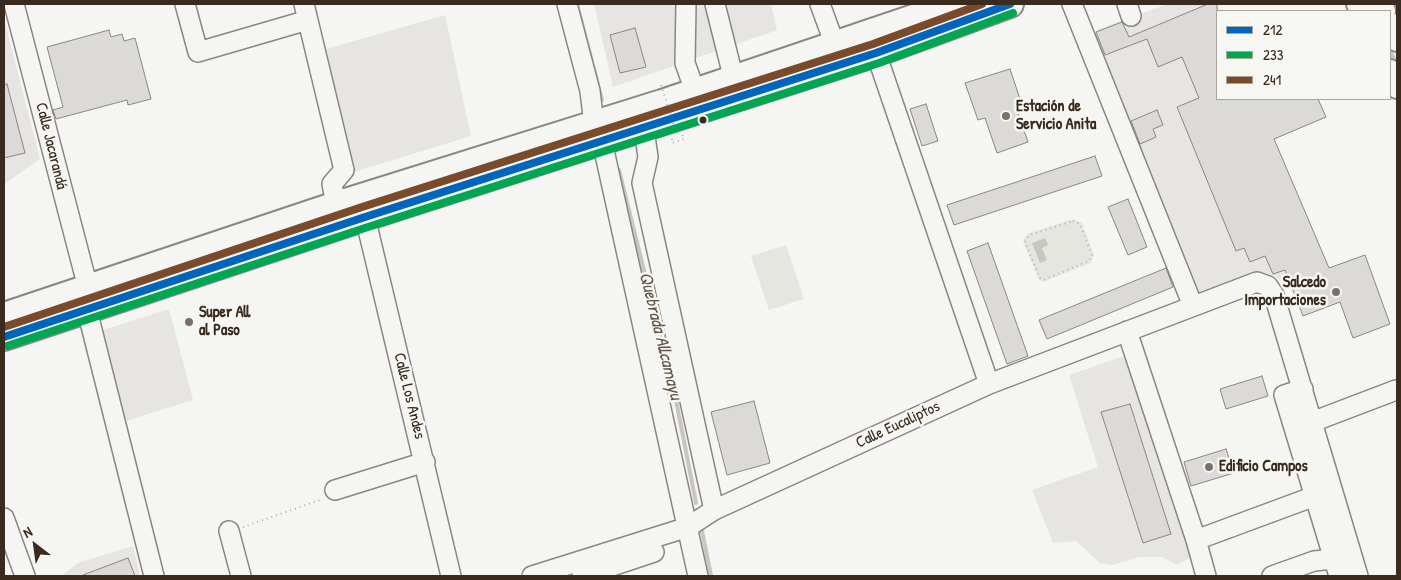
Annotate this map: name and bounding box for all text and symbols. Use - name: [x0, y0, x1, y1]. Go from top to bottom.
- legend: [1216, 10, 1391, 100]
- text: 212: [1263, 19, 1283, 40]
- text: 233: [1263, 44, 1283, 65]
- text: 241: [1263, 69, 1281, 90]
- place label: Estación de Servicio Anita: [1016, 97, 1096, 135]
- street label: Calle Jacarandá: [31, 101, 71, 191]
- marker: Estación de Servicio Anita: [1000, 110, 1012, 122]
- unlabelled marker: [698, 115, 708, 125]
- water label: Quebrada Allcamayu: [634, 270, 686, 402]
- place label: Salcedo Importaciones: [1244, 273, 1326, 311]
- marker: Salcedo Importaciones: [1330, 286, 1342, 298]
- place label: Super All al Paso: [199, 303, 251, 341]
- marker: Super All al Paso: [183, 316, 195, 328]
- street label: Calle Los Andes: [389, 351, 429, 441]
- street label: Calle Eucaliptos: [853, 397, 943, 453]
- place label: Edificio Campos: [1219, 457, 1308, 477]
- marker: Edificio Campos: [1203, 461, 1215, 473]
- north arrow: [10, 520, 60, 570]
- text: N: [19, 521, 35, 542]

